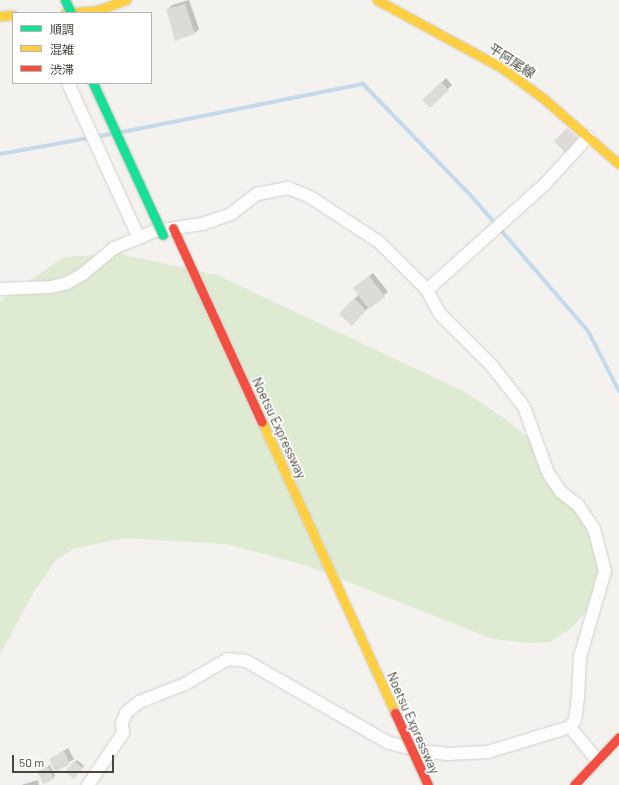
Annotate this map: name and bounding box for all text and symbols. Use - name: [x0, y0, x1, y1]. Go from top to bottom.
- legend: [12, 12, 152, 84]
- text: 順調: [50, 22, 74, 36]
- street label: 平阿尾線: [486, 40, 538, 82]
- text: 混雑: [50, 42, 74, 56]
- text: 渋滞: [50, 62, 74, 76]
- street label: Noetsu Expressway: [249, 375, 309, 481]
- street label: Noetsu Expressway: [384, 670, 442, 776]
- scale bar: [14, 747, 116, 773]
- text: 50 m: [19, 755, 44, 769]

